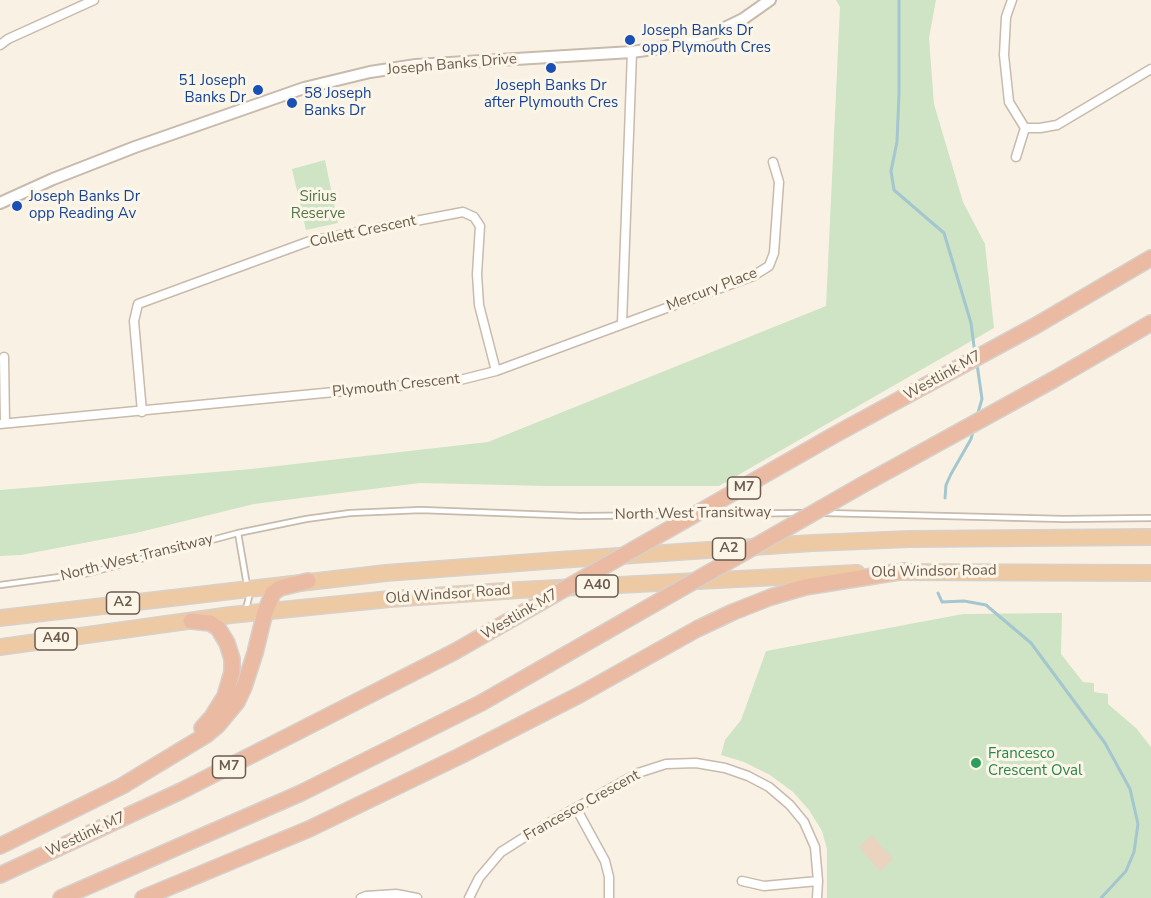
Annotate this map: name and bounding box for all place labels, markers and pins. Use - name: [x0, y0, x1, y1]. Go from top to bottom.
- place label: Joseph Banks Dr opp Plymouth Cres: [642, 22, 771, 57]
- marker: Joseph Banks Dr opp Plymouth Cres: [623, 33, 637, 47]
- marker: Joseph Banks Dr after Plymouth Cres: [544, 61, 558, 75]
- place label: 51 Joseph Banks Dr: [178, 72, 246, 107]
- place label: Joseph Banks Dr after Plymouth Cres: [484, 77, 618, 112]
- marker: 51 Joseph Banks Dr: [251, 83, 265, 97]
- place label: 58 Joseph Banks Dr: [304, 85, 372, 120]
- marker: 58 Joseph Banks Dr: [285, 96, 299, 110]
- place label: Joseph Banks Dr opp Reading Av: [29, 188, 140, 223]
- marker: Joseph Banks Dr opp Reading Av: [10, 199, 24, 213]
- place label: Francesco Crescent Oval: [988, 745, 1082, 780]
- marker: Francesco Crescent Oval: [969, 756, 983, 770]

